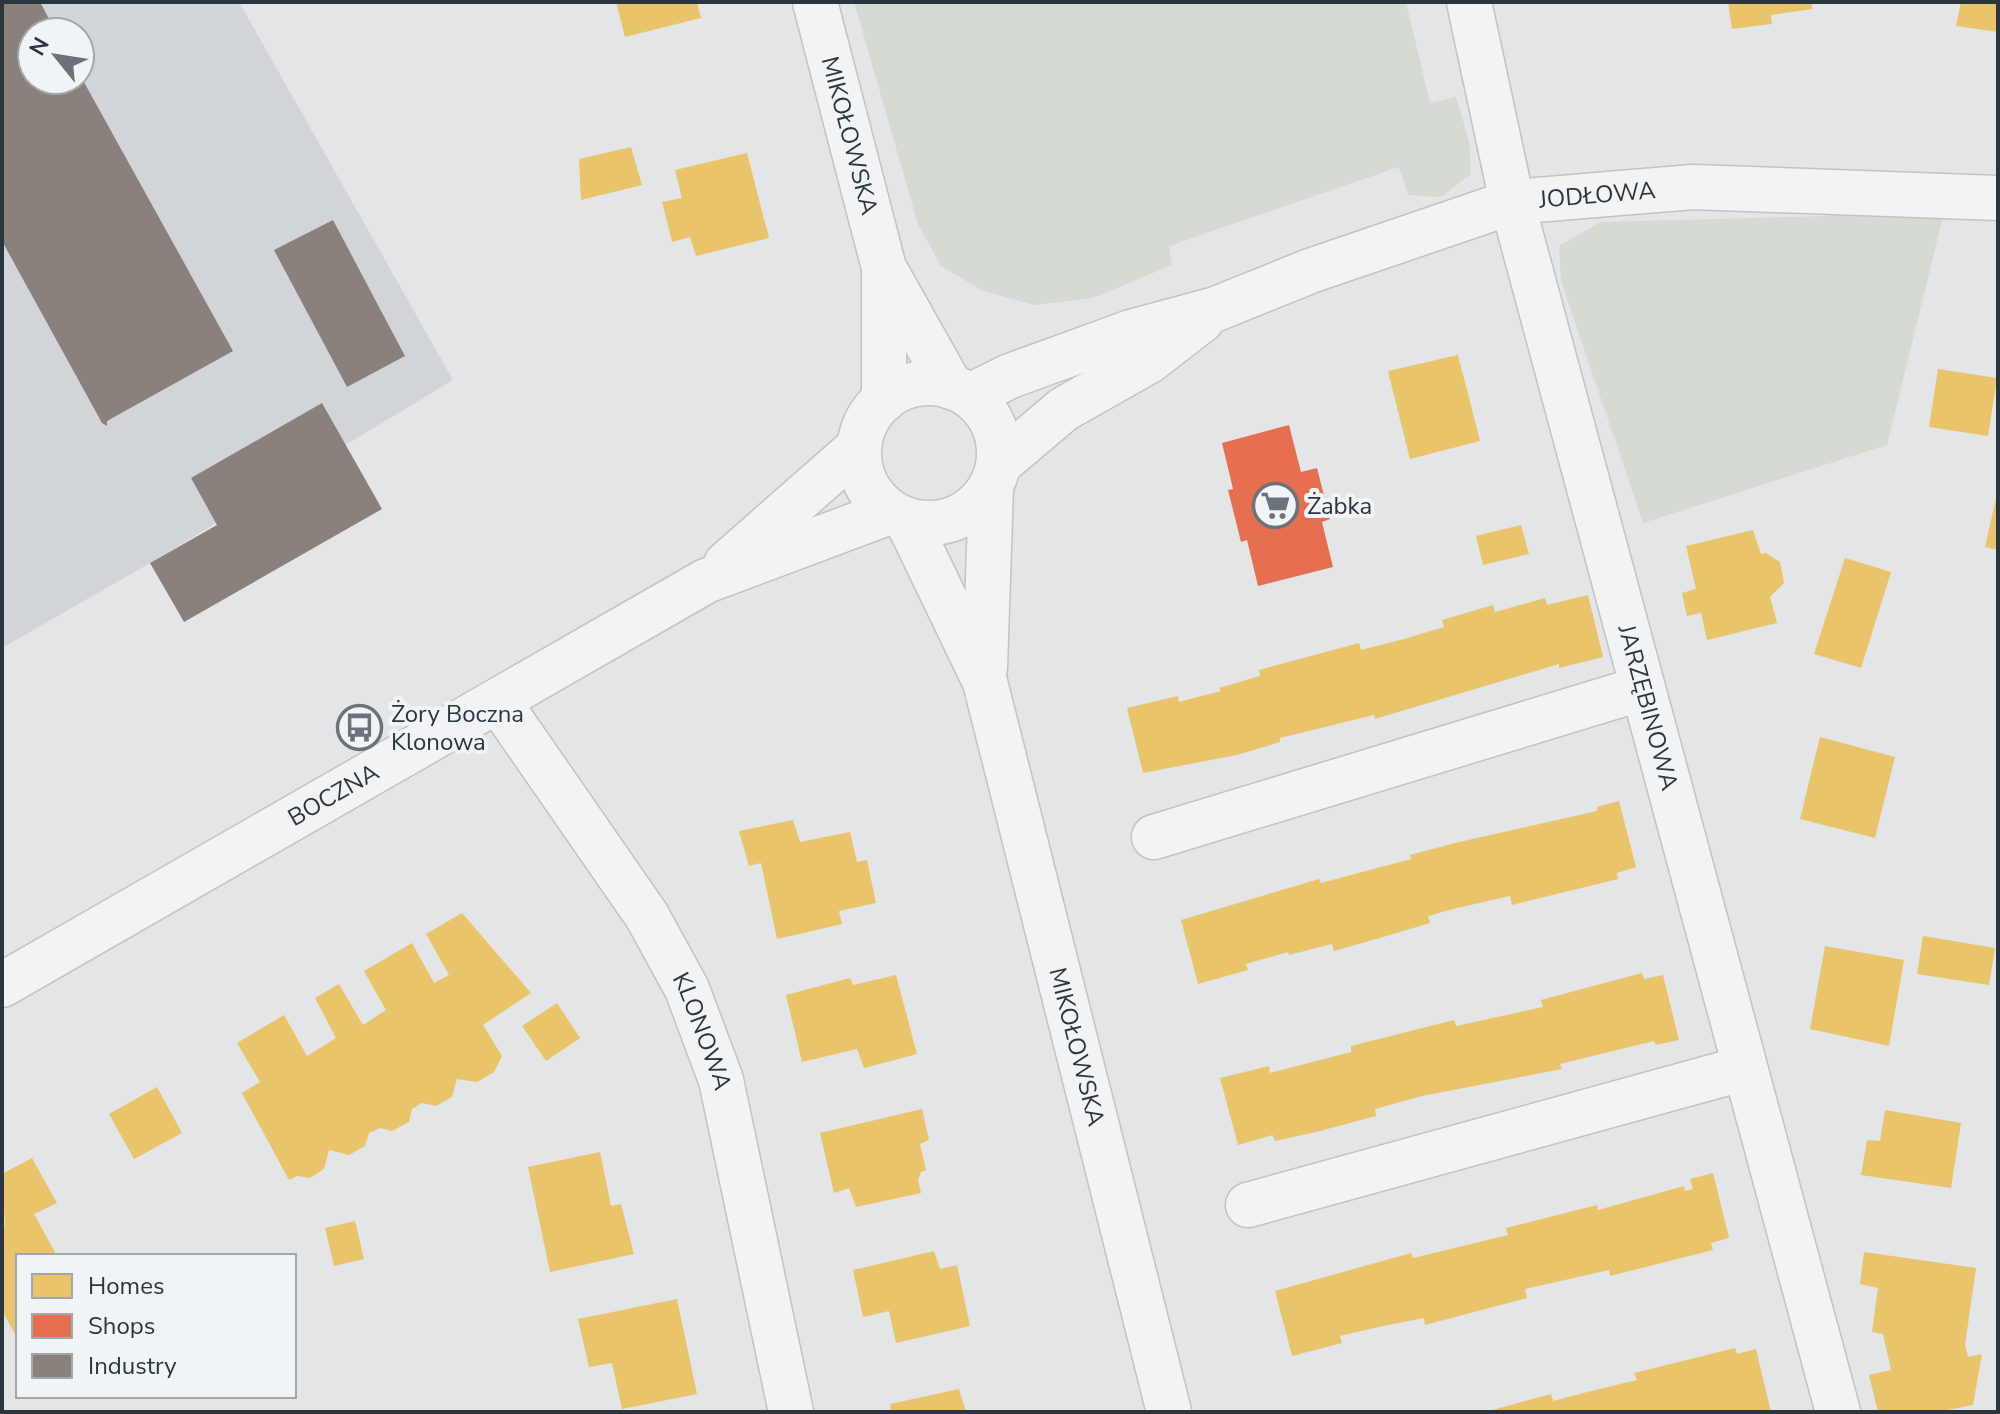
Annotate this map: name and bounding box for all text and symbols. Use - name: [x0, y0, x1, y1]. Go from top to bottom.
- north arrow: [16, 16, 96, 96]
- text: N: [22, 32, 57, 61]
- street label: MIKOŁOWSKA: [814, 53, 886, 219]
- street label: JODŁOWA: [1537, 174, 1657, 216]
- supermarket icon: Żabka: [1252, 482, 1300, 530]
- place label: Żabka: [1307, 490, 1372, 522]
- street label: JARZĘBINOWA: [1610, 620, 1686, 794]
- place label: Żory Boczna Klonowa: [391, 698, 524, 758]
- bus stop icon: Żory Boczna Klonowa: [336, 704, 384, 752]
- street label: BOCZNA: [282, 756, 385, 834]
- street label: MIKOŁOWSKA: [1042, 964, 1112, 1130]
- street label: KLONOWA: [665, 967, 739, 1094]
- legend: [16, 1254, 296, 1398]
- text: Homes: [88, 1270, 164, 1302]
- text: Shops: [88, 1310, 155, 1342]
- text: Industry: [88, 1350, 177, 1382]

